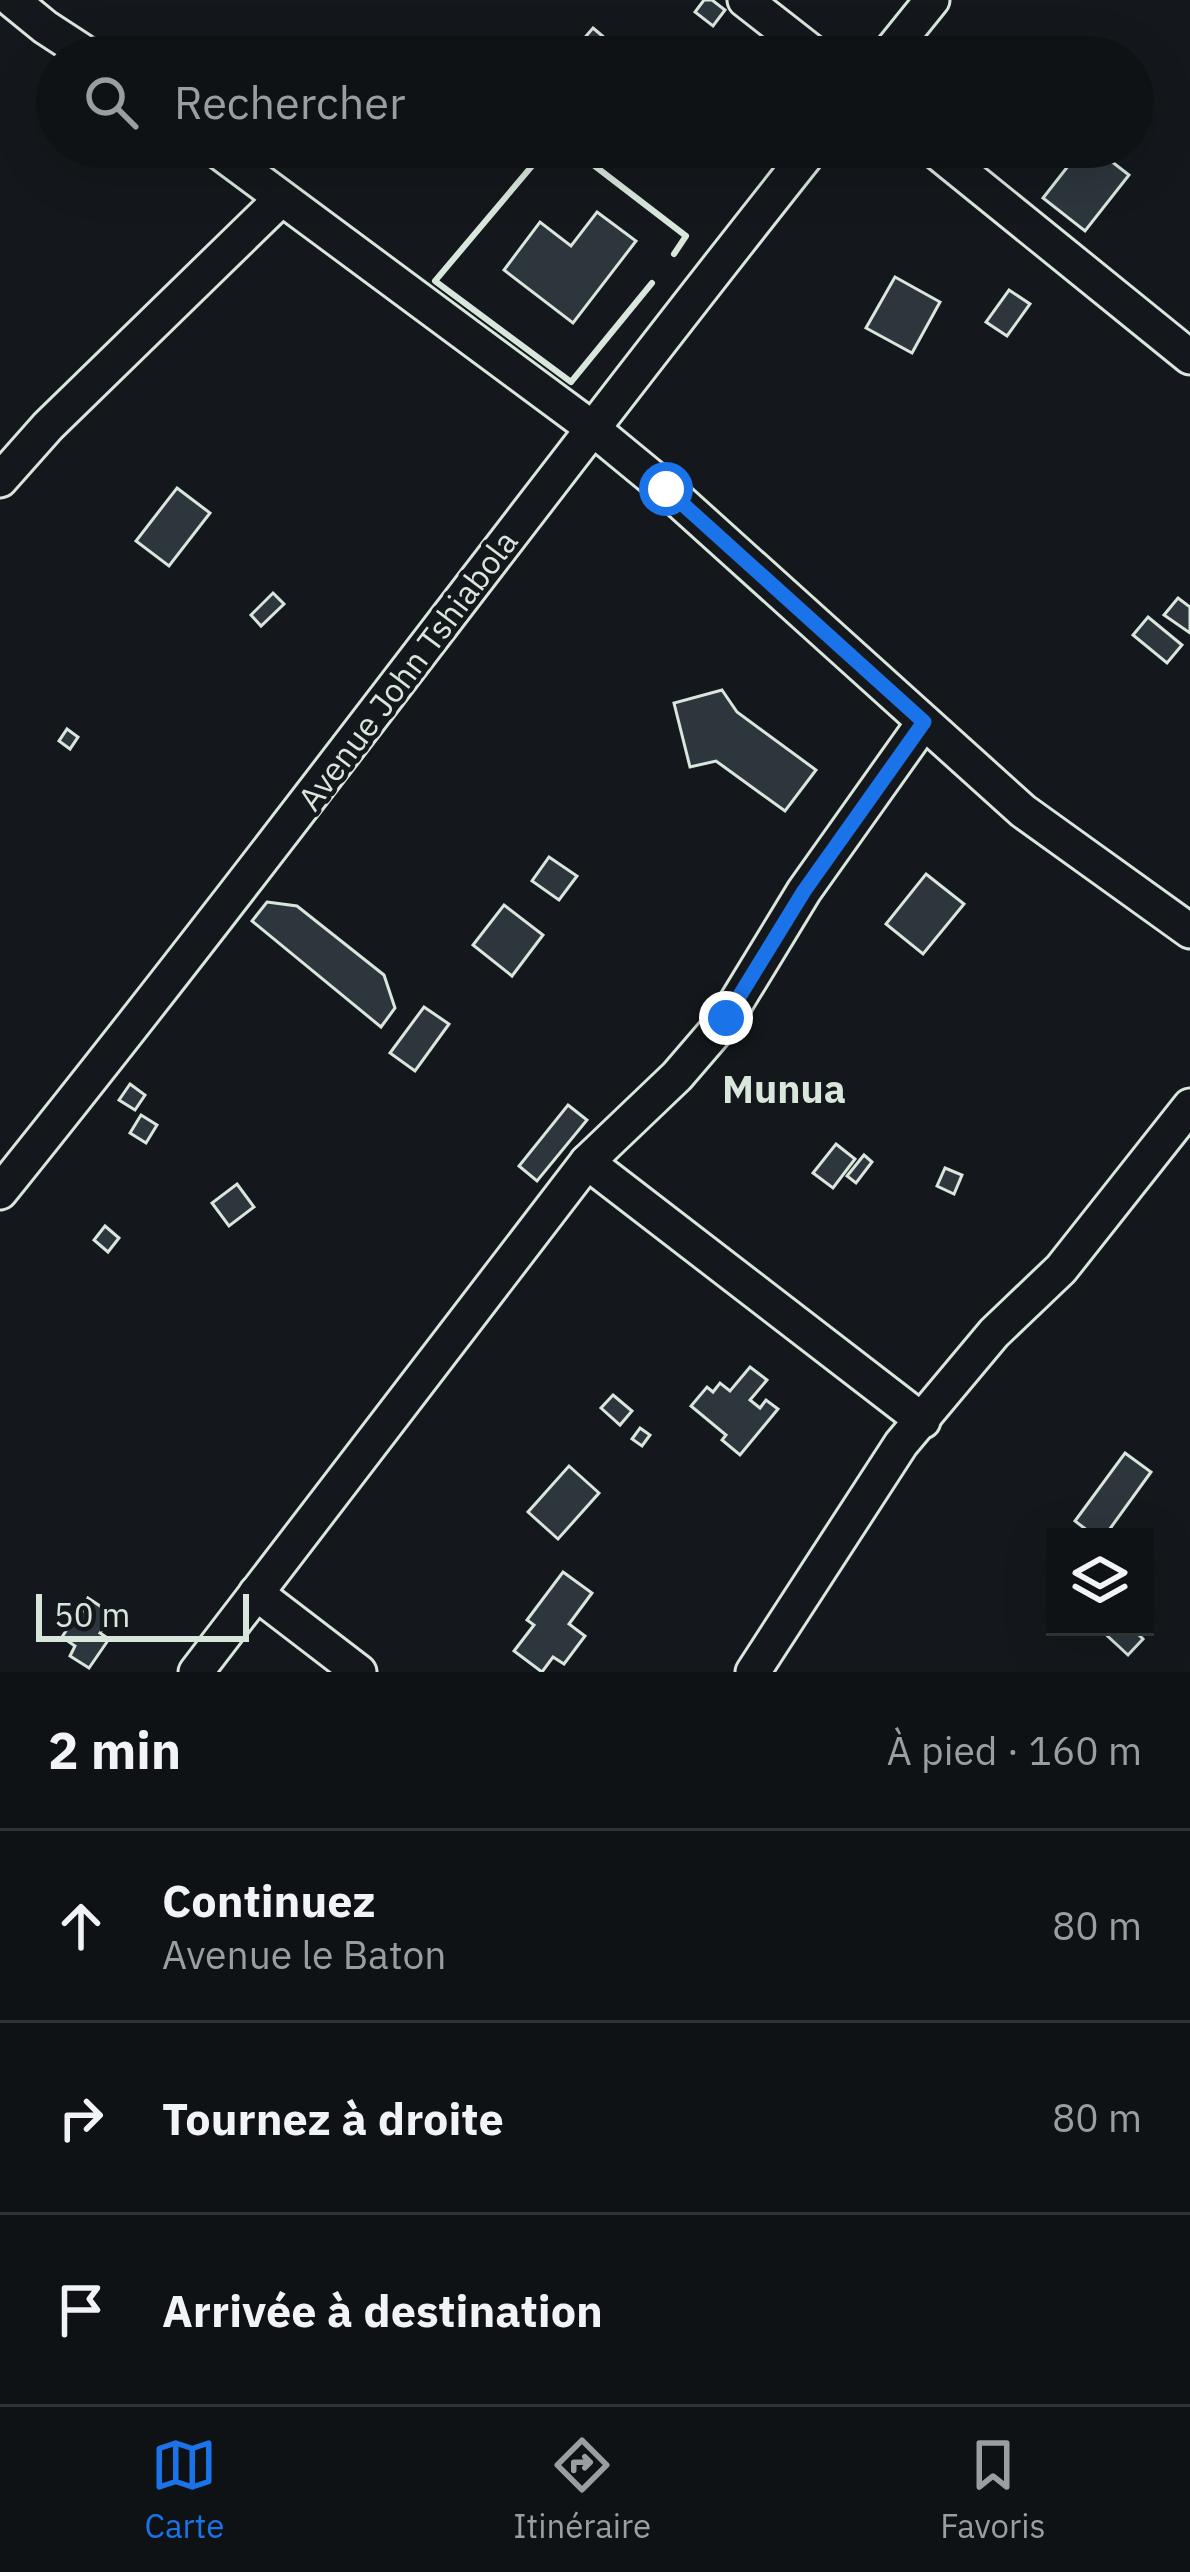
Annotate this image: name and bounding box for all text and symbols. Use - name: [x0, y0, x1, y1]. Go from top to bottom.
- search box: [36, 36, 1154, 168]
- icon: search: [78, 69, 144, 135]
- text: Rechercher: [174, 73, 405, 131]
- route start: [639, 462, 693, 516]
- street label: Avenue John Tshiabola: [288, 521, 526, 819]
- route end: [699, 991, 753, 1045]
- district label: Munua: [722, 1063, 846, 1114]
- map controls: [1046, 1528, 1154, 1636]
- button: layers: [1046, 1528, 1154, 1636]
- scale bar: [36, 1588, 249, 1641]
- text: 50 m: [54, 1593, 130, 1636]
- text: 2 min: [48, 1717, 181, 1783]
- text: À pied · 160 m: [887, 1725, 1142, 1776]
- text: Continuez: [162, 1871, 376, 1929]
- icon: ahead: [48, 1893, 114, 1959]
- text: 80 m: [1052, 1900, 1142, 1951]
- text: Avenue le Baton: [162, 1929, 446, 1980]
- icon: right: [48, 2085, 114, 2151]
- text: Tournez à droite: [162, 2089, 504, 2147]
- text: 80 m: [1052, 2092, 1142, 2143]
- icon: arrive: [48, 2277, 114, 2343]
- text: Arrivée à destination: [162, 2281, 603, 2339]
- tab: Carte: [144, 2432, 224, 2547]
- tab: Itinéraire: [513, 2432, 651, 2547]
- tab: Favoris: [940, 2432, 1046, 2547]

